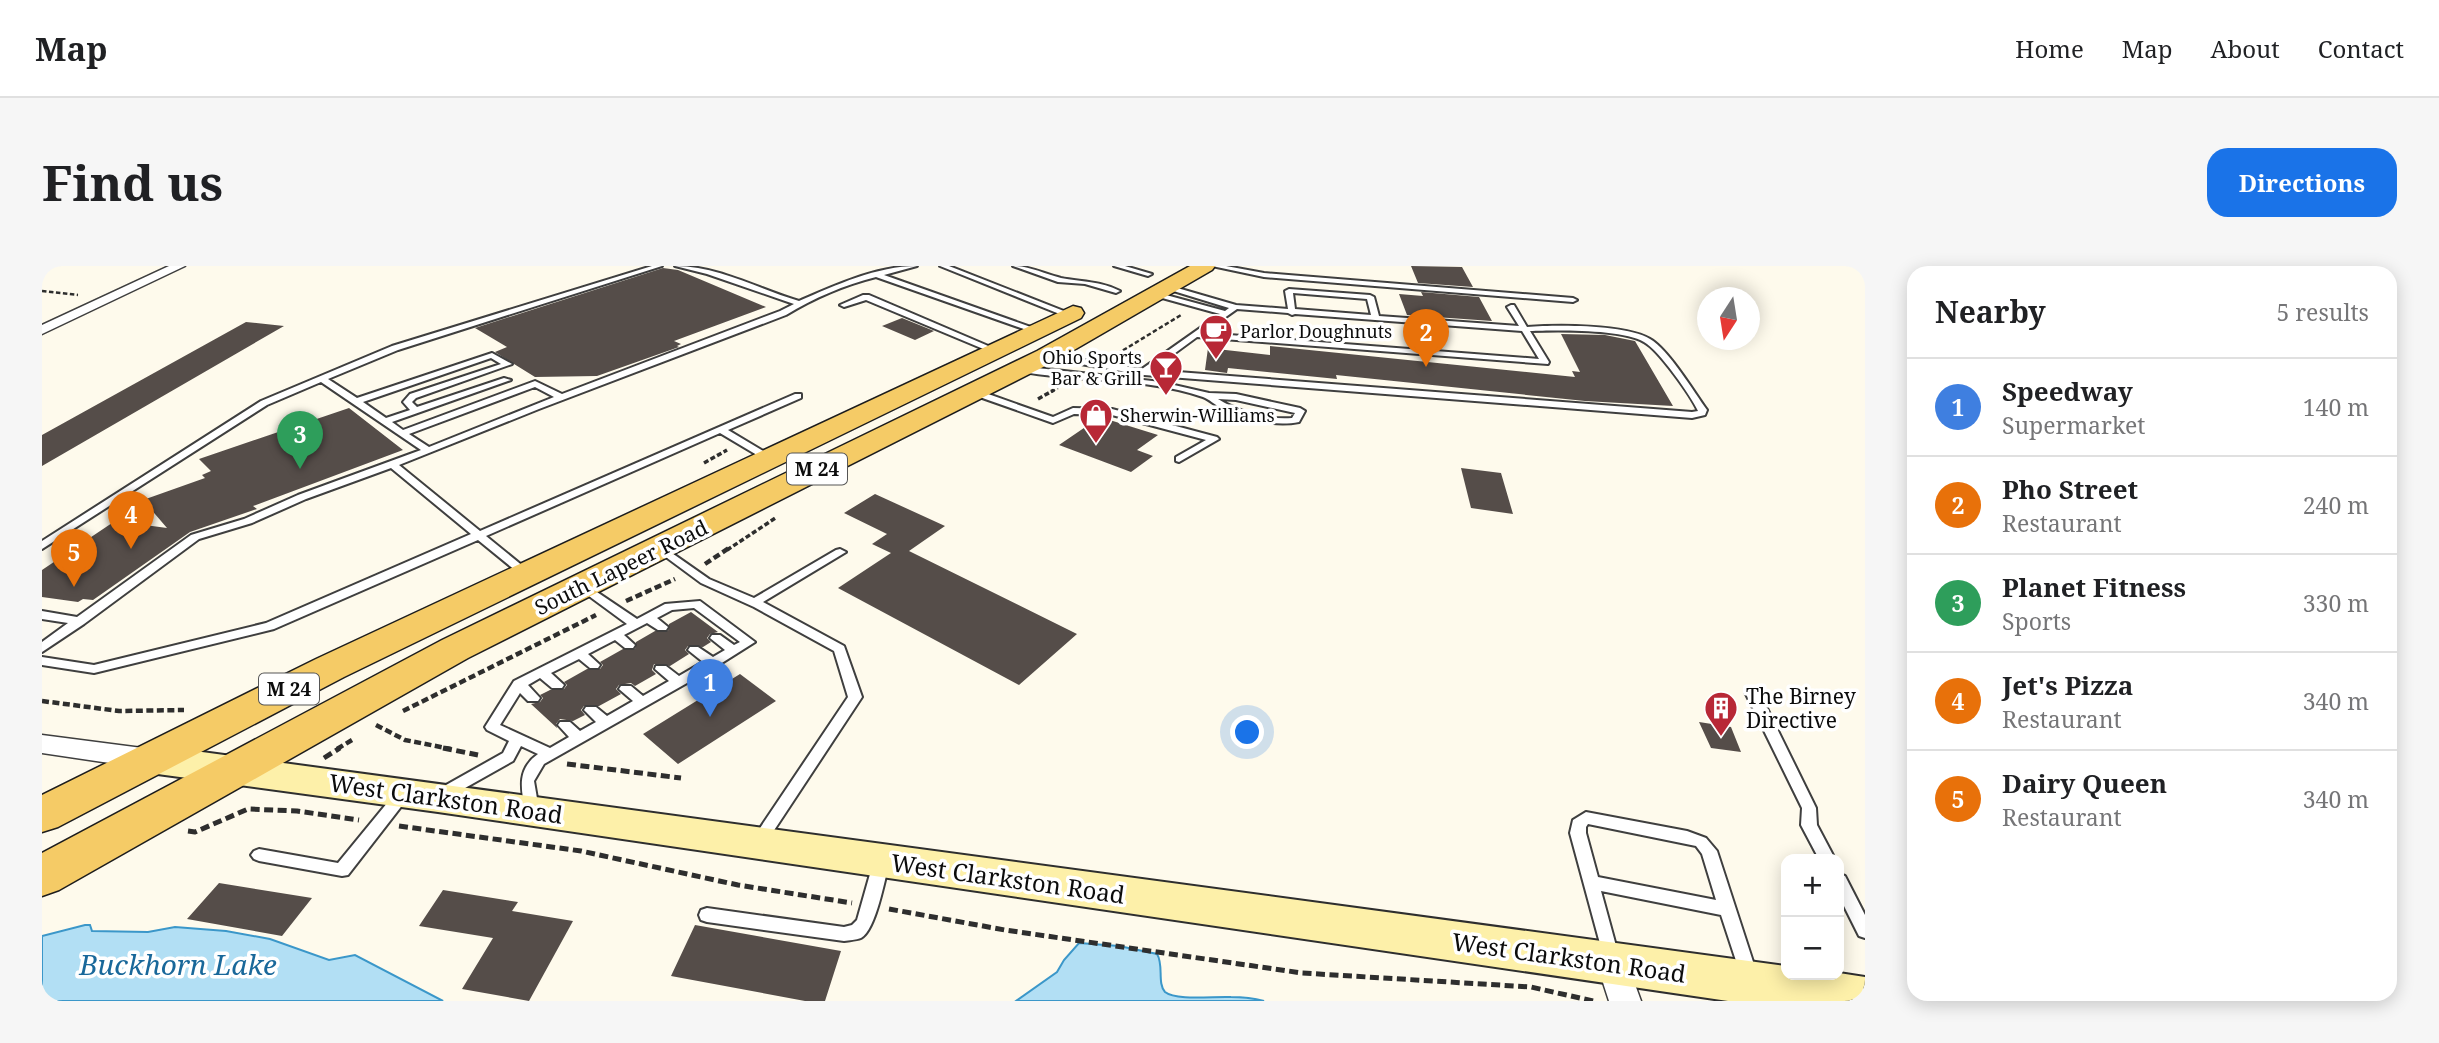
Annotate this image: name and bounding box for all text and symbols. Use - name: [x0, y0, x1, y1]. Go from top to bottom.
- text: Map: [35, 26, 108, 71]
- text: Home: [2015, 32, 2084, 65]
- text: Map: [2122, 32, 2173, 65]
- text: About: [2211, 32, 2280, 65]
- text: Contact: [2318, 32, 2404, 65]
- button: Directions: [2207, 148, 2397, 217]
- text: Find us: [42, 149, 223, 215]
- north arrow: [1697, 287, 1760, 350]
- text: Nearby: [1935, 291, 2046, 332]
- text: 5 results: [2276, 296, 2369, 328]
- pin: 2: [1403, 309, 1449, 367]
- cafe icon: Parlor Doughnuts: [1197, 312, 1235, 361]
- place label: Parlor Doughnuts: [1240, 319, 1392, 343]
- place label: Ohio Sports Bar & Grill: [1042, 345, 1142, 390]
- bar icon: Ohio Sports Bar & Grill: [1147, 348, 1185, 397]
- text: Speedway: [2002, 373, 2133, 409]
- text: 1: [1952, 391, 1965, 423]
- text: 140 m: [2303, 391, 2369, 423]
- shop icon: Sherwin-Williams: [1077, 396, 1115, 445]
- place label: Sherwin-Williams: [1120, 403, 1275, 427]
- text: Supermarket: [2002, 409, 2145, 441]
- pin: 3: [277, 411, 323, 469]
- road number: M 24: [787, 454, 847, 484]
- text: Pho Street: [2002, 471, 2138, 507]
- text: 2: [1952, 489, 1965, 521]
- text: 240 m: [2303, 489, 2369, 521]
- pin: 4: [108, 491, 154, 549]
- text: Restaurant: [2002, 507, 2122, 539]
- street label: South Lapeer Road: [530, 513, 712, 621]
- pin: 5: [51, 529, 97, 587]
- text: Planet Fitness: [2002, 569, 2186, 605]
- text: 3: [1952, 587, 1965, 619]
- text: 330 m: [2303, 587, 2369, 619]
- text: Sports: [2002, 605, 2071, 637]
- pin: 1: [687, 659, 733, 717]
- text: Jet's Pizza: [2002, 667, 2133, 703]
- road number: M 24: [259, 674, 319, 704]
- place label: The Birney Directive: [1746, 682, 1856, 734]
- text: 4: [1952, 685, 1965, 717]
- text: 340 m: [2303, 685, 2369, 717]
- building icon: The Birney Directive: [1702, 689, 1740, 738]
- text: Restaurant: [2002, 703, 2122, 735]
- your location: [1230, 715, 1264, 749]
- street label: West Clarkston Road: [327, 765, 565, 831]
- text: Dairy Queen: [2002, 765, 2167, 801]
- text: 5: [1952, 783, 1965, 815]
- text: 340 m: [2303, 783, 2369, 815]
- text: Restaurant: [2002, 801, 2122, 833]
- street label: West Clarkston Road: [889, 845, 1127, 911]
- map controls: [1781, 854, 1844, 980]
- button: +: [1781, 854, 1844, 917]
- button: −: [1781, 917, 1844, 980]
- street label: West Clarkston Road: [1450, 924, 1688, 990]
- water label: Buckhorn Lake: [78, 945, 277, 983]

